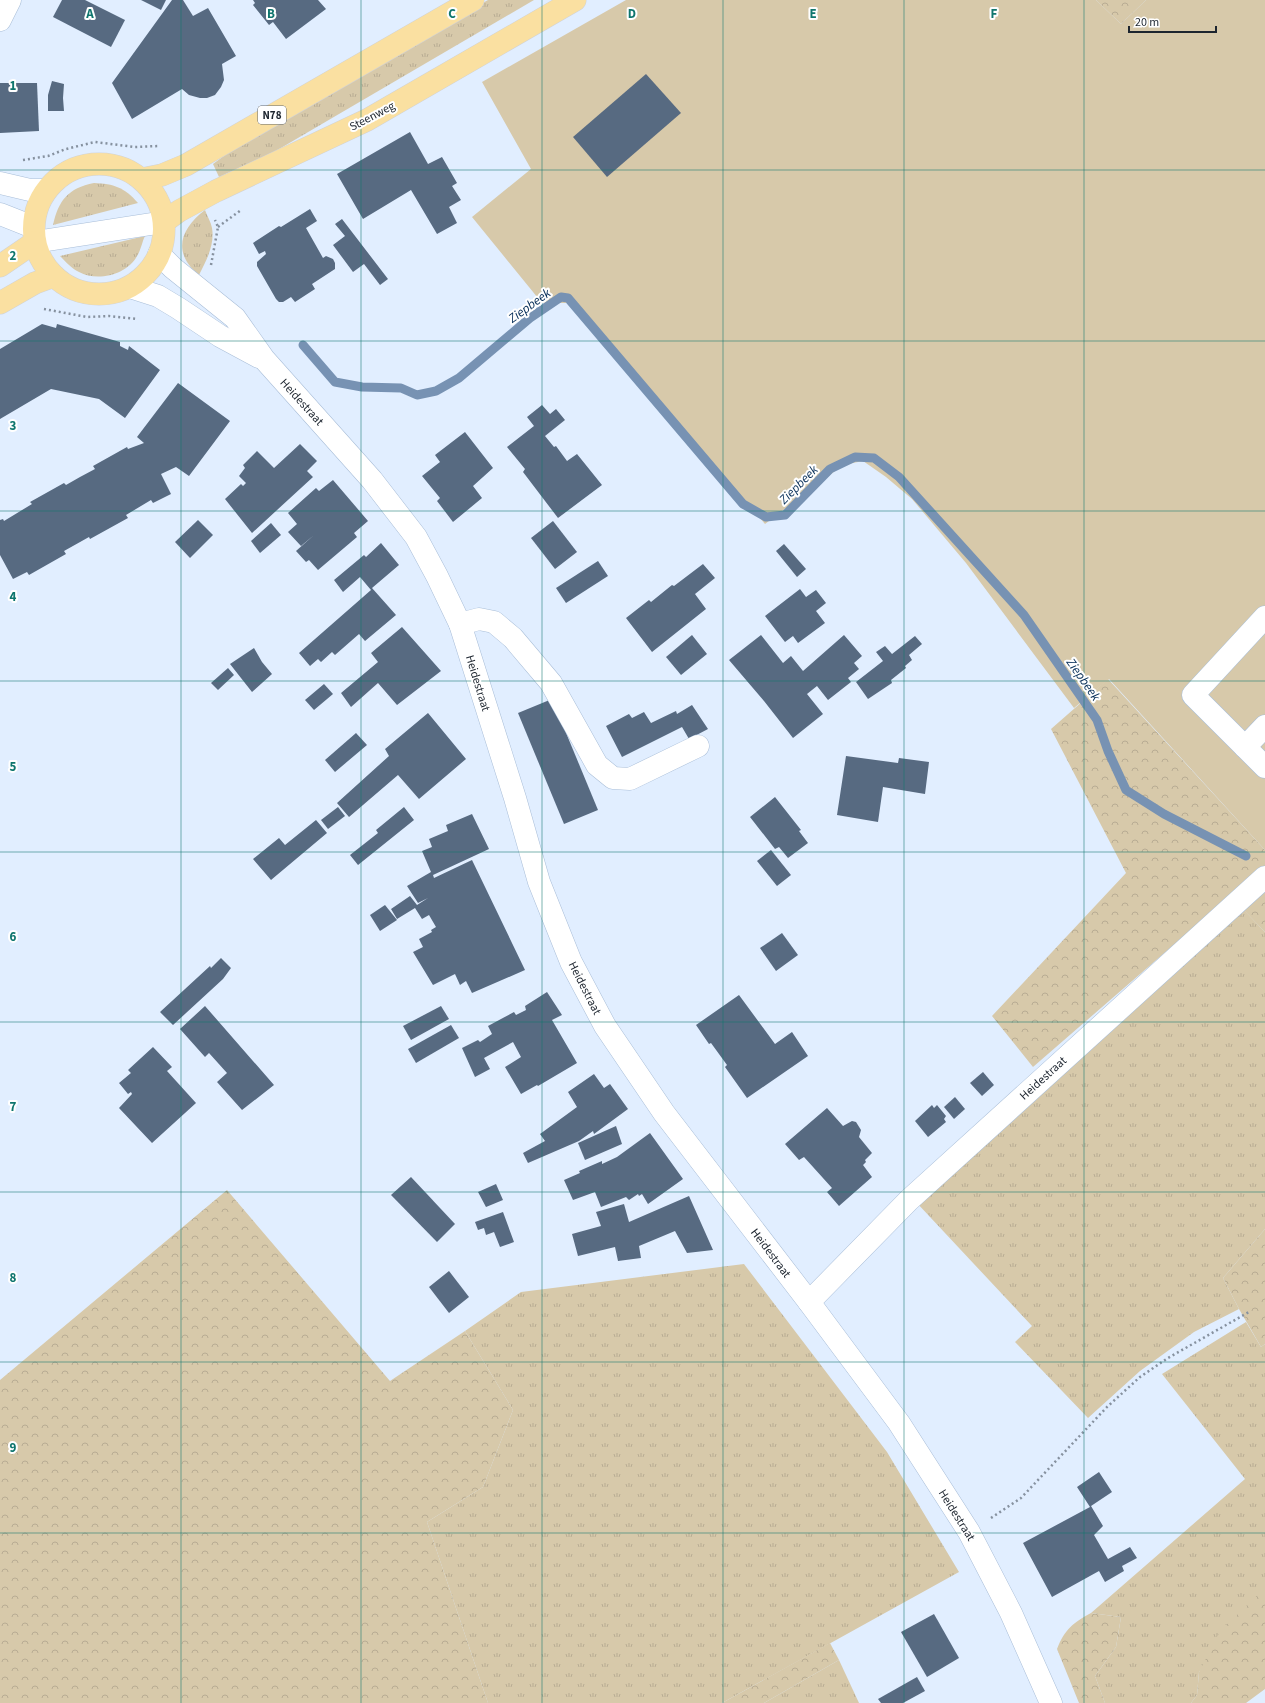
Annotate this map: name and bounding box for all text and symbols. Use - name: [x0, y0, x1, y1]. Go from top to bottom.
- text: A: [85, 5, 94, 23]
- text: B: [267, 5, 275, 23]
- text: C: [448, 5, 456, 23]
- text: D: [628, 5, 636, 23]
- text: E: [809, 5, 817, 23]
- text: F: [991, 5, 998, 23]
- scale bar: [1129, 8, 1216, 34]
- text: 20 m: [1135, 14, 1159, 31]
- text: 1: [10, 77, 17, 95]
- street label: Steenweg: [347, 97, 398, 135]
- road number: N78: [258, 106, 286, 124]
- text: 2: [10, 247, 17, 265]
- water label: Ziepbeek: [504, 284, 555, 328]
- street label: Heidestraat: [276, 375, 327, 430]
- text: 3: [10, 417, 17, 435]
- water label: Ziepbeek: [774, 461, 823, 509]
- text: 4: [10, 588, 17, 606]
- street label: Heidestraat: [461, 653, 494, 713]
- water label: Ziepbeek: [1061, 654, 1105, 705]
- text: 5: [10, 758, 17, 776]
- text: 6: [10, 928, 17, 946]
- street label: Heidestraat: [564, 959, 605, 1018]
- street label: Heidestraat: [1016, 1053, 1071, 1104]
- text: 7: [10, 1098, 17, 1116]
- street label: Heidestraat: [746, 1225, 795, 1282]
- text: 8: [10, 1269, 17, 1287]
- text: 9: [10, 1439, 17, 1457]
- street label: Heidestraat: [934, 1486, 979, 1544]

